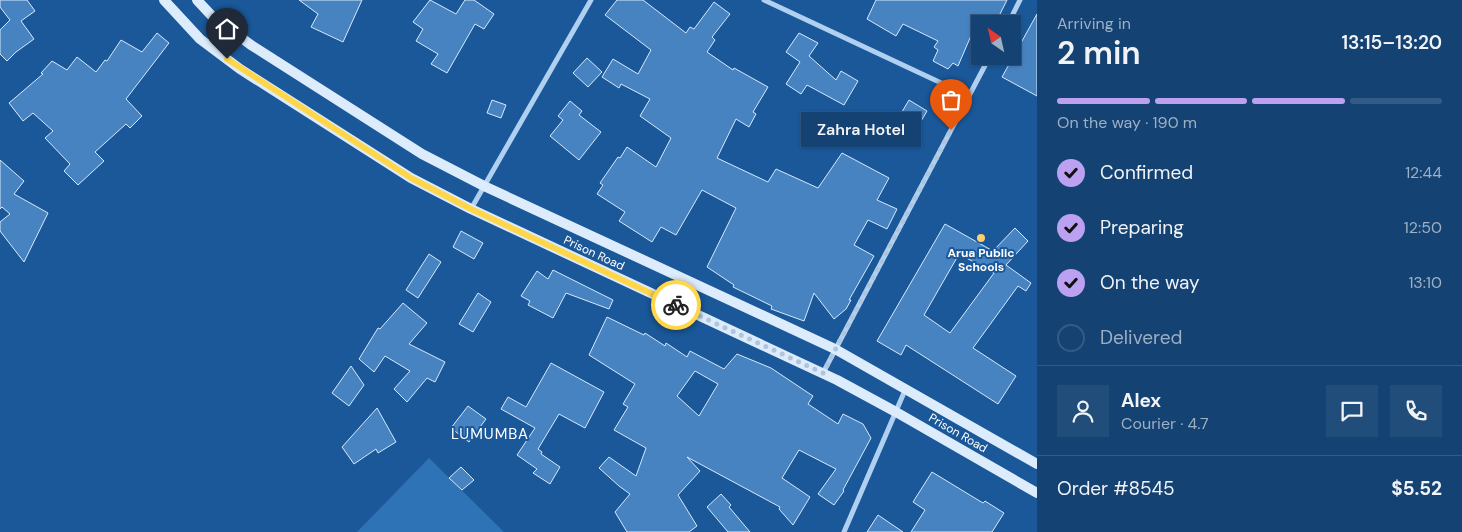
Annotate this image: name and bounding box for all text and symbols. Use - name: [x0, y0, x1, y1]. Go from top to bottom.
- pin: [206, 8, 248, 59]
- text: Arriving in: [1057, 13, 1131, 34]
- icon: home: [213, 15, 241, 43]
- north arrow: [971, 15, 1021, 65]
- map controls: [971, 15, 1021, 65]
- text: 13:15–13:20: [1341, 30, 1442, 55]
- text: 2 min: [1057, 32, 1141, 74]
- pin: [930, 79, 972, 130]
- icon: bag: [937, 86, 965, 114]
- callout: Zahra Hotel: [801, 112, 921, 148]
- text: On the way · 190 m: [1057, 112, 1197, 133]
- text: Zahra Hotel: [817, 119, 905, 140]
- icon: check: [1057, 159, 1085, 187]
- text: Confirmed: [1100, 160, 1193, 185]
- text: 12:44: [1405, 162, 1442, 183]
- icon: check: [1057, 214, 1085, 242]
- text: Preparing: [1100, 215, 1184, 240]
- text: 12:50: [1404, 217, 1442, 238]
- street label: Prison Road: [561, 232, 627, 274]
- marker: Arua Public Schools: [975, 232, 987, 244]
- place label: Arua Public Schools: [947, 245, 1015, 275]
- icon: check: [1057, 269, 1085, 297]
- text: On the way: [1100, 270, 1200, 295]
- text: 13:10: [1408, 272, 1442, 293]
- courier: [651, 280, 701, 330]
- icon: bike: [662, 291, 690, 319]
- text: Delivered: [1100, 325, 1182, 350]
- button: person: [1057, 385, 1109, 437]
- button: chat: [1326, 385, 1378, 437]
- button: phone: [1390, 385, 1442, 437]
- text: Alex: [1121, 388, 1161, 413]
- street label: Prison Road: [926, 410, 990, 456]
- text: Courier · 4.7: [1121, 413, 1209, 434]
- district label: LUMUMBA: [451, 424, 529, 444]
- text: Order #8545: [1057, 476, 1175, 501]
- text: $5.52: [1391, 476, 1442, 501]

